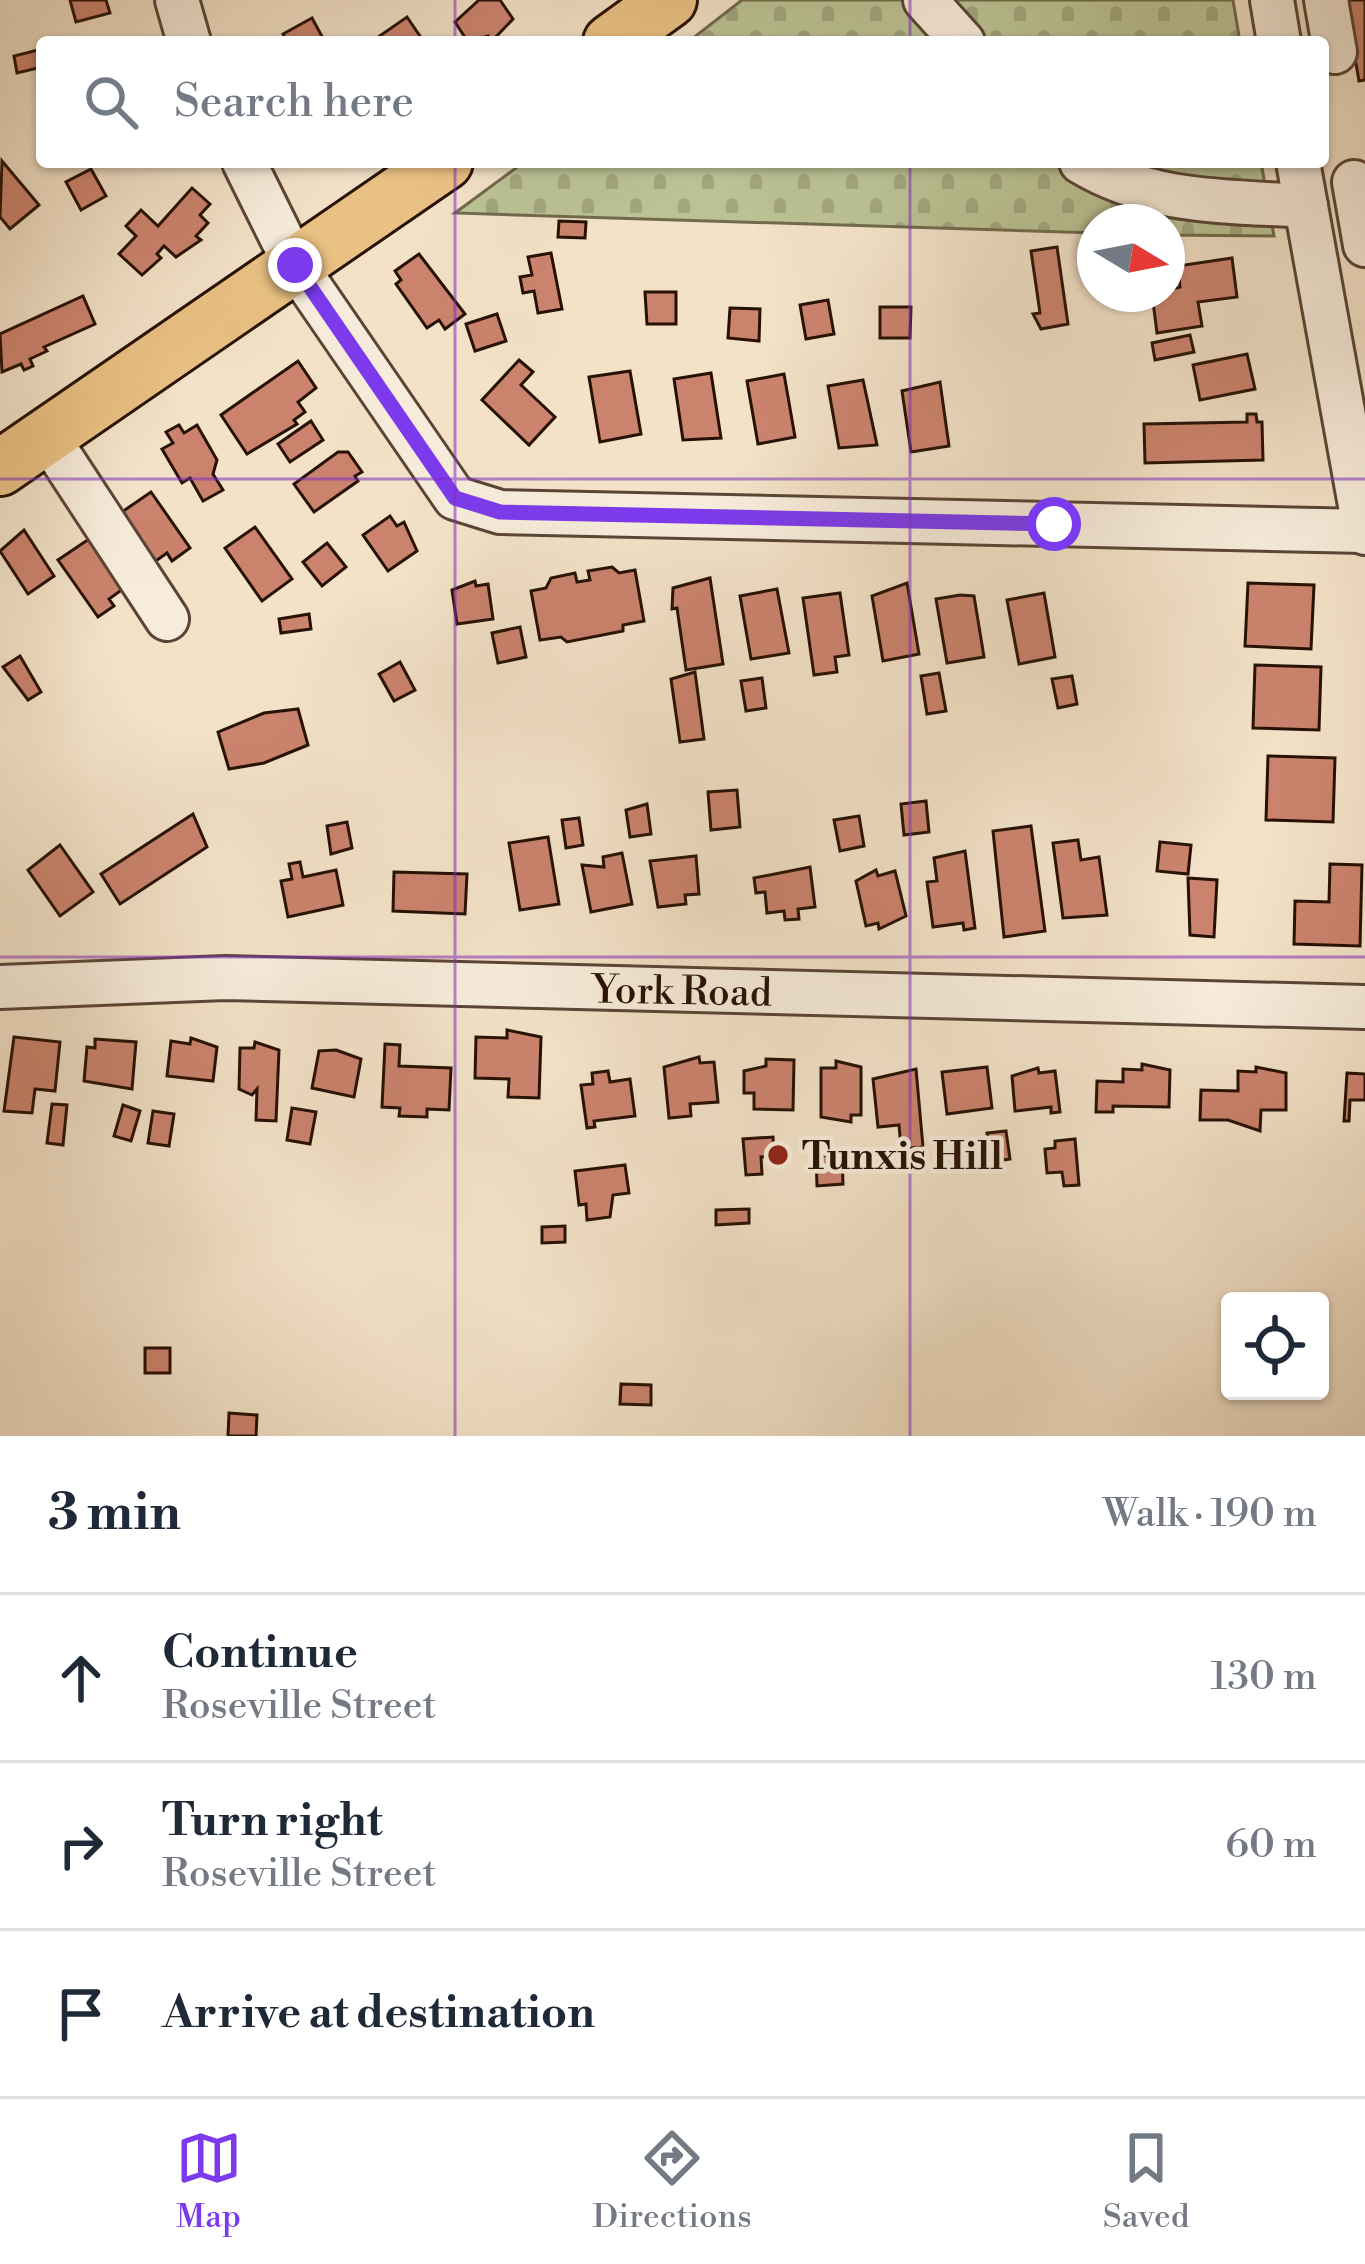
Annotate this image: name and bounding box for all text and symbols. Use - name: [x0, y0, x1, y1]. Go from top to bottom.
- search box: [36, 36, 1329, 168]
- icon: search: [78, 69, 144, 135]
- text: Search here: [174, 74, 414, 131]
- north arrow: [1077, 204, 1185, 312]
- route end: [268, 238, 322, 292]
- route start: [1027, 497, 1081, 551]
- street label: York Road: [590, 966, 772, 1019]
- place label: Tunxis Hill: [802, 1133, 1003, 1182]
- marker: Tunxis Hill: [765, 1142, 791, 1168]
- map controls: [1221, 1292, 1329, 1400]
- button: locate: [1221, 1292, 1329, 1400]
- text: 3 min: [48, 1482, 181, 1546]
- text: Walk · 190 m: [1103, 1490, 1317, 1539]
- text: Continue: [162, 1625, 358, 1682]
- icon: ahead: [48, 1645, 114, 1711]
- text: 130 m: [1211, 1653, 1317, 1702]
- text: Roseville Street: [162, 1682, 436, 1731]
- text: Turn right: [162, 1793, 383, 1850]
- icon: right: [48, 1813, 114, 1879]
- text: 60 m: [1225, 1821, 1317, 1870]
- text: Roseville Street: [162, 1850, 436, 1899]
- icon: arrive: [48, 1981, 114, 2047]
- text: Arrive at destination: [162, 1985, 595, 2042]
- tab: Map: [176, 2125, 242, 2238]
- tab: Directions: [593, 2125, 752, 2238]
- tab: Saved: [1103, 2125, 1189, 2238]

